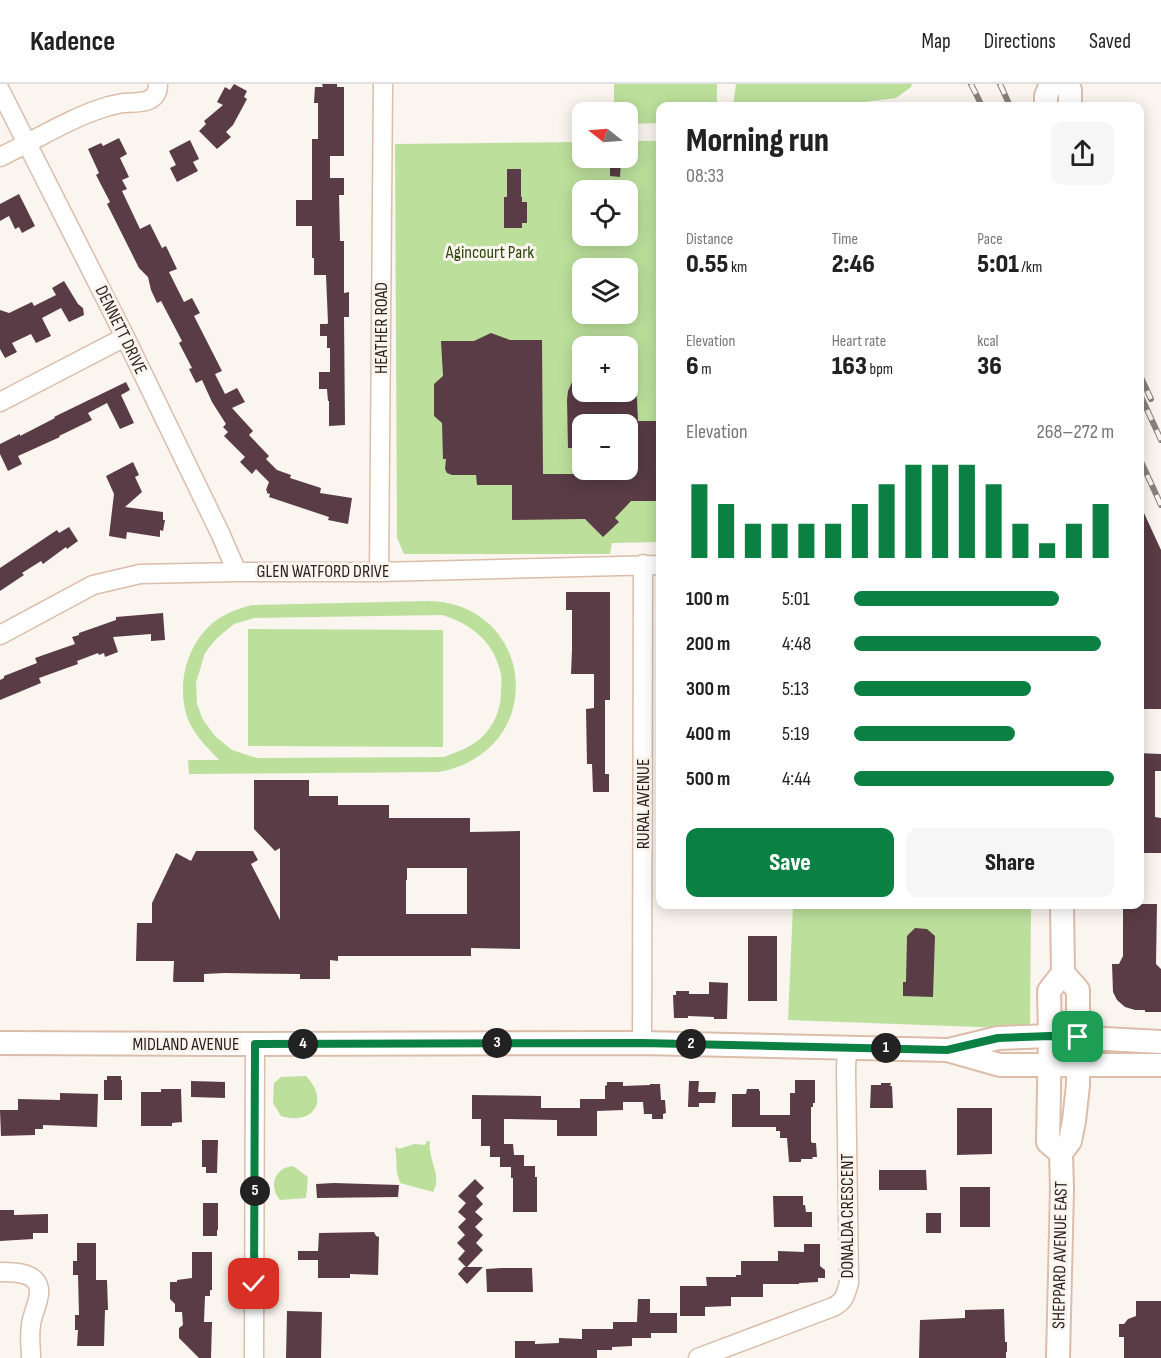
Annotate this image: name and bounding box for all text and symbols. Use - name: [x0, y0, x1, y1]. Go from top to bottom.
- text: Kadence: [30, 25, 115, 58]
- text: Map: [921, 29, 951, 54]
- text: Directions: [984, 29, 1056, 54]
- text: Saved: [1089, 29, 1131, 54]
- north arrow: [572, 102, 638, 168]
- map controls: [572, 102, 638, 480]
- text: Morning run: [686, 121, 829, 161]
- button: share: [1051, 122, 1114, 185]
- text: 08:33: [686, 164, 724, 188]
- button: locate: [572, 180, 638, 246]
- text: Distance: [686, 230, 733, 249]
- text: Time: [832, 230, 858, 249]
- text: Pace: [977, 230, 1003, 249]
- park label: Agincourt Park: [445, 242, 534, 263]
- text: 0.55: [686, 249, 728, 280]
- text: 2:46: [832, 249, 875, 280]
- text: 5:01: [977, 249, 1019, 280]
- button: layers: [572, 258, 638, 324]
- text: km: [728, 258, 747, 277]
- text: /km: [1019, 258, 1042, 277]
- street label: DENNETT DRIVE: [91, 282, 151, 378]
- street label: HEATHER ROAD: [371, 282, 392, 374]
- text: Elevation: [686, 332, 735, 351]
- text: Heart rate: [832, 332, 886, 351]
- text: kcal: [977, 332, 999, 351]
- button: +: [572, 336, 638, 402]
- text: 6: [686, 351, 699, 382]
- text: 163: [832, 351, 867, 382]
- text: 36: [977, 351, 1002, 382]
- text: m: [699, 360, 711, 379]
- text: bpm: [867, 360, 893, 379]
- button: −: [572, 414, 638, 480]
- text: Elevation: [686, 420, 748, 444]
- text: 268–272 m: [1037, 420, 1114, 444]
- street label: GLEN WATFORD DRIVE: [257, 561, 389, 582]
- text: 100 m: [686, 587, 729, 611]
- text: 5:01: [782, 587, 810, 611]
- text: 200 m: [686, 632, 730, 656]
- text: 4:48: [782, 632, 811, 656]
- text: 300 m: [686, 677, 730, 701]
- text: 5:13: [782, 677, 809, 701]
- text: 400 m: [686, 722, 731, 746]
- text: 5:19: [782, 722, 810, 746]
- street label: RURAL AVENUE: [633, 759, 654, 849]
- text: 500 m: [686, 767, 730, 791]
- text: 4:44: [782, 767, 811, 791]
- button: Save: [686, 828, 894, 897]
- button: Share: [906, 828, 1114, 897]
- pin: [1052, 1011, 1103, 1062]
- icon: arrive: [1061, 1020, 1094, 1053]
- pin: 3: [482, 1028, 512, 1058]
- pin: 4: [288, 1029, 318, 1059]
- pin: 2: [676, 1029, 706, 1059]
- text: 3: [493, 1033, 501, 1052]
- pin: 1: [871, 1033, 901, 1063]
- street label: MIDLAND AVENUE: [133, 1034, 239, 1055]
- text: 4: [299, 1034, 307, 1053]
- text: 2: [687, 1034, 695, 1053]
- text: 1: [883, 1038, 889, 1057]
- street label: DONALDA CRESCENT: [837, 1153, 858, 1279]
- pin: 5: [240, 1176, 270, 1206]
- text: 5: [251, 1181, 259, 1200]
- street label: SHEPPARD AVENUE EAST: [1048, 1181, 1072, 1329]
- pin: [228, 1258, 279, 1309]
- icon: check: [237, 1267, 270, 1300]

